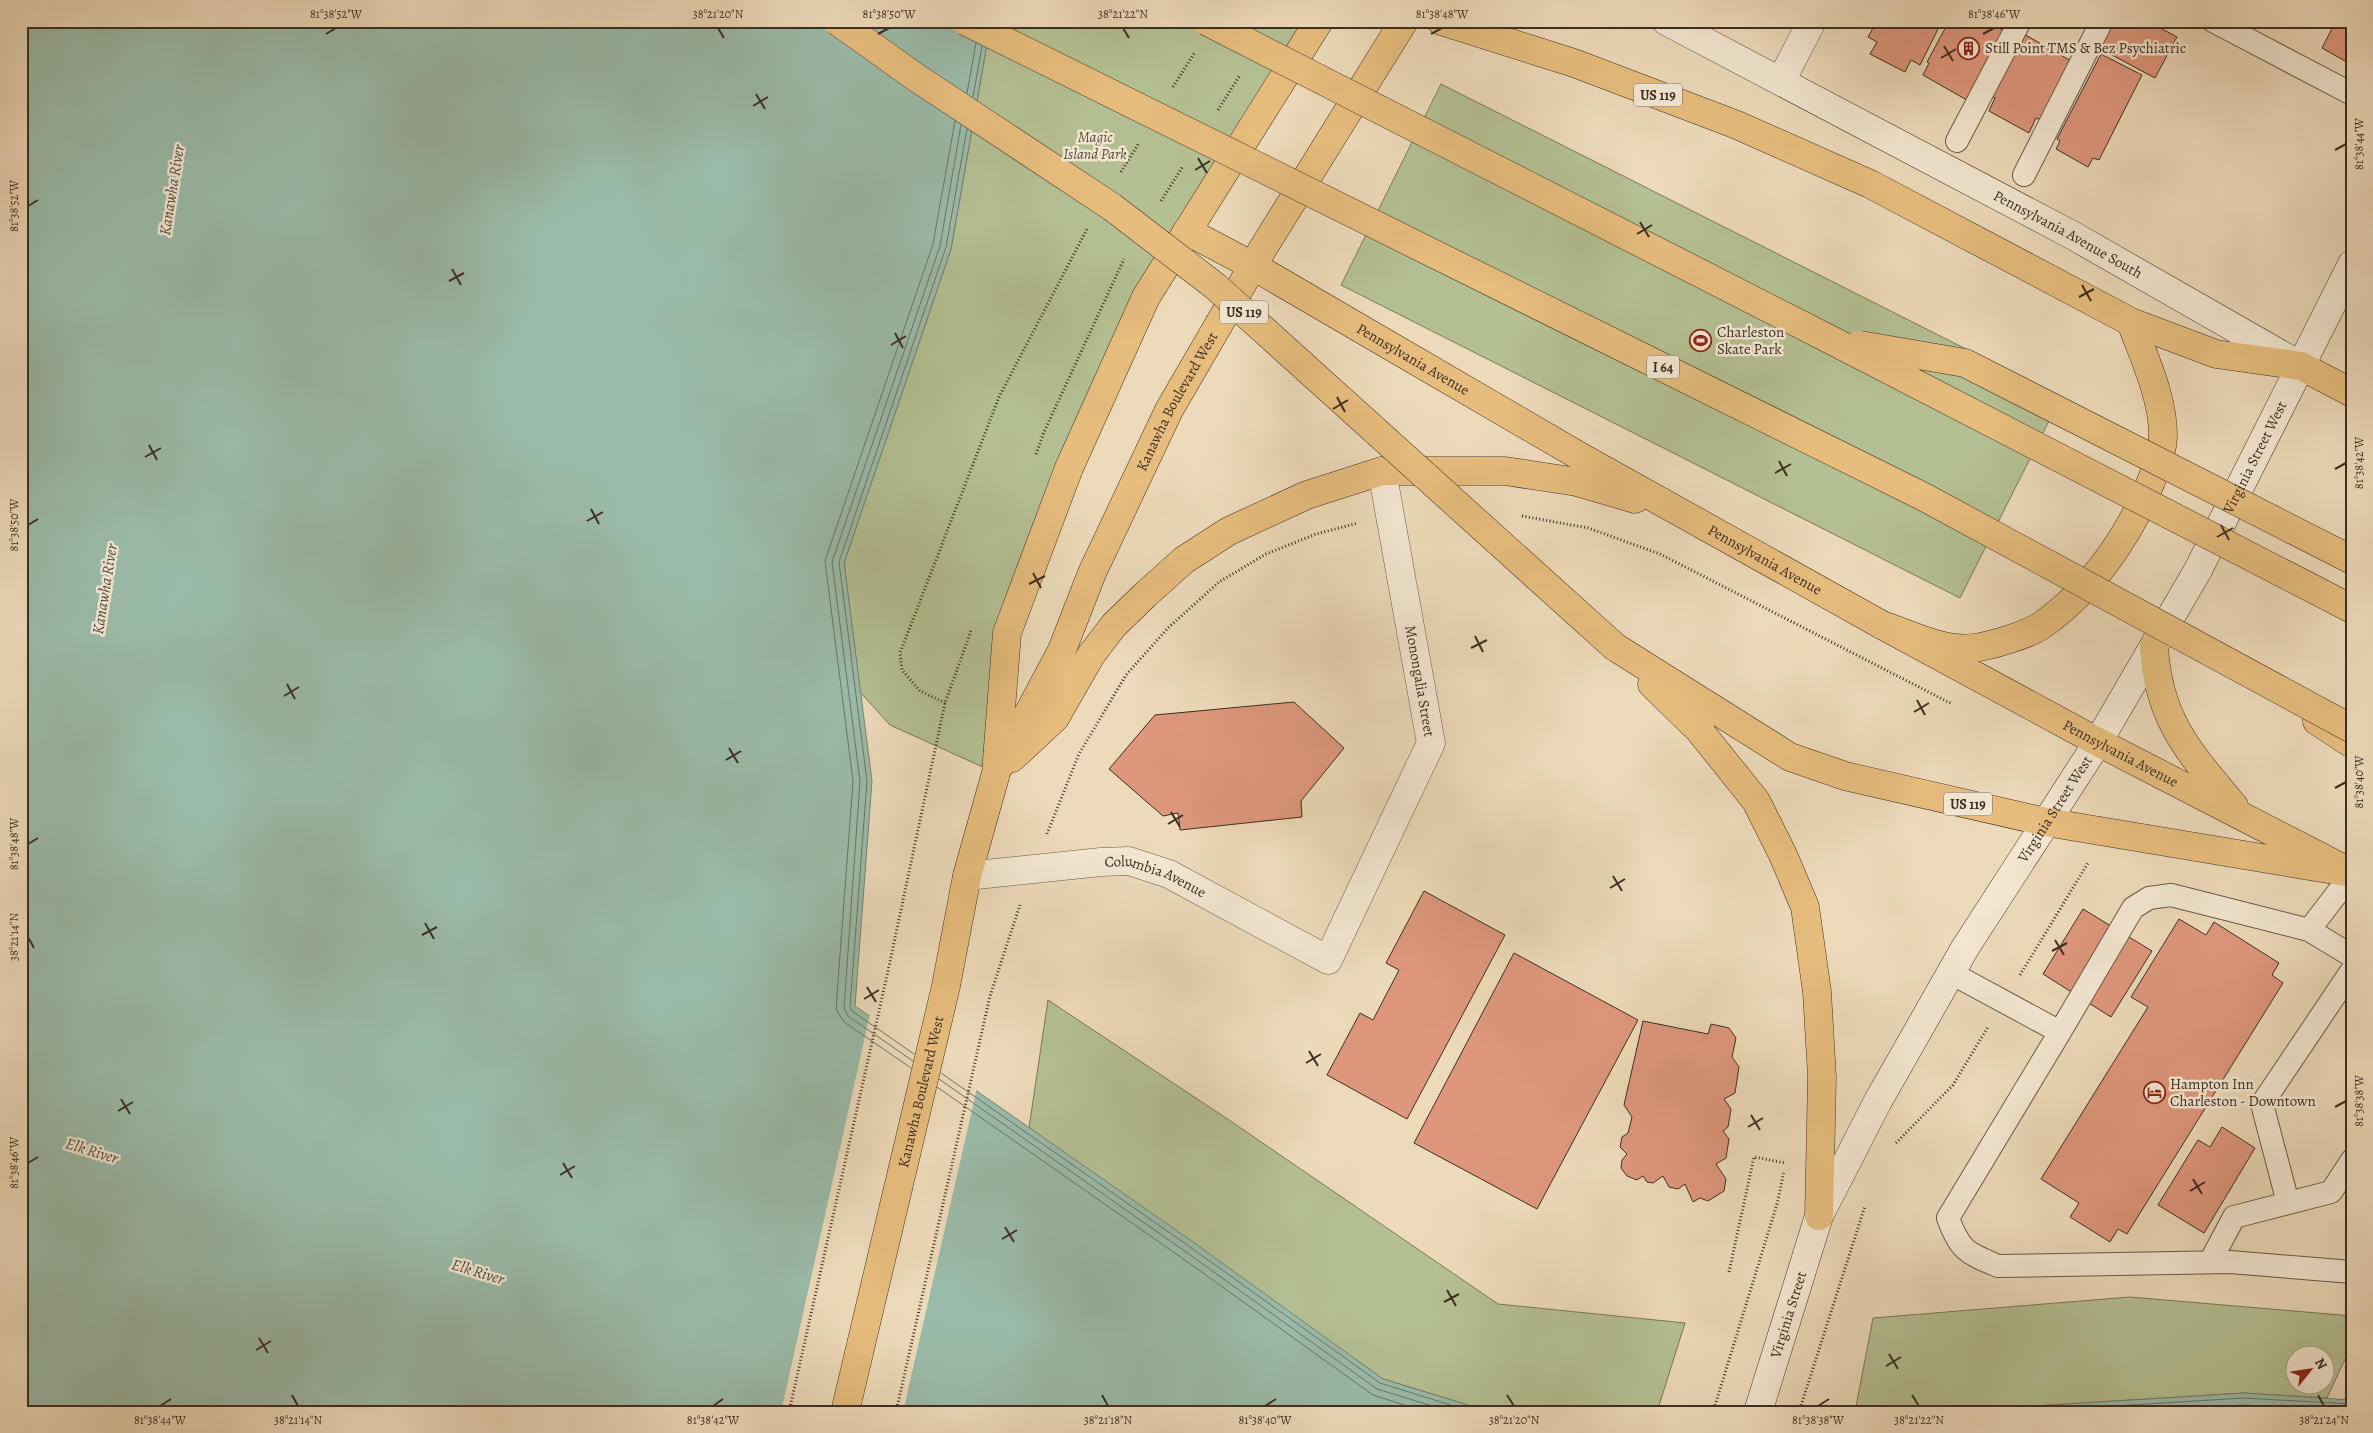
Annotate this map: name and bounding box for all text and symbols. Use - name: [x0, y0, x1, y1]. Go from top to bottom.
- text: 81°38'52"W: [310, 6, 363, 22]
- text: 38°21'20"N: [693, 6, 744, 22]
- text: 81°38'50"W: [863, 6, 916, 22]
- text: 38°21'22"N: [1098, 6, 1148, 22]
- text: 81°38'48"W: [1416, 6, 1469, 22]
- text: 81°38'46"W: [1968, 6, 2021, 22]
- building icon: Still Point TMS & Bez Psychiatric: [1957, 36, 1981, 60]
- place label: Still Point TMS & Bez Psychiatric: [1985, 38, 2186, 58]
- road number: US 119: [1634, 84, 1682, 106]
- text: 81°38'44"W: [2351, 117, 2367, 170]
- park label: Magic Island Park: [1063, 127, 1127, 164]
- water label: Kanawha River: [154, 143, 190, 237]
- text: 81°38'52"W: [6, 179, 22, 232]
- street label: Pennsylvania Avenue South: [1990, 185, 2146, 283]
- road number: US 119: [1220, 300, 1268, 324]
- street label: Pennsylvania Avenue: [1353, 318, 1474, 400]
- place label: Charleston Skate Park: [1717, 322, 1784, 359]
- street label: Kanawha Boulevard West: [1132, 328, 1222, 474]
- sports icon: Charleston Skate Park: [1689, 329, 1713, 353]
- road number: I 64: [1647, 356, 1679, 378]
- street label: Virginia Street West: [2218, 398, 2291, 518]
- text: 81°38'42"W: [2351, 436, 2367, 489]
- text: 81°38'50"W: [6, 498, 22, 551]
- street label: Pennsylvania Avenue: [1704, 520, 1826, 600]
- water label: Kanawha River: [87, 542, 123, 636]
- street label: Monongalia Street: [1400, 624, 1440, 738]
- street label: Pennsylvania Avenue: [2059, 715, 2182, 792]
- street label: Virginia Street West: [2012, 752, 2097, 867]
- text: 81°38'40"W: [2351, 755, 2367, 809]
- road number: US 119: [1944, 792, 1992, 816]
- text: 81°38'48"W: [6, 817, 22, 870]
- street label: Columbia Avenue: [1104, 851, 1210, 902]
- text: 38°21'14"N: [6, 913, 22, 961]
- street label: Kanawha Boulevard West: [893, 1014, 949, 1170]
- place label: Hampton Inn Charleston - Downtown: [2170, 1074, 2316, 1111]
- text: 81°38'38"W: [2351, 1074, 2367, 1127]
- hotel icon: Hampton Inn Charleston - Downtown: [2142, 1081, 2166, 1105]
- water label: Elk River: [63, 1133, 121, 1170]
- text: 81°38'46"W: [6, 1136, 22, 1189]
- water label: Elk River: [449, 1254, 507, 1291]
- street label: Virginia Street: [1765, 1269, 1811, 1361]
- north arrow: [2286, 1346, 2336, 1396]
- text: N: [2310, 1355, 2332, 1373]
- text: 81°38'44"W: [134, 1412, 187, 1428]
- text: 38°21'14"N: [274, 1412, 322, 1428]
- text: 81°38'42"W: [687, 1412, 740, 1428]
- text: 38°21'18"N: [1084, 1412, 1133, 1428]
- text: 81°38'40"W: [1238, 1412, 1292, 1428]
- text: 38°21'20"N: [1489, 1412, 1540, 1428]
- text: 81°38'38"W: [1792, 1412, 1845, 1428]
- text: 38°21'22"N: [1894, 1412, 1944, 1428]
- text: 38°21'24"N: [2299, 1412, 2349, 1428]

